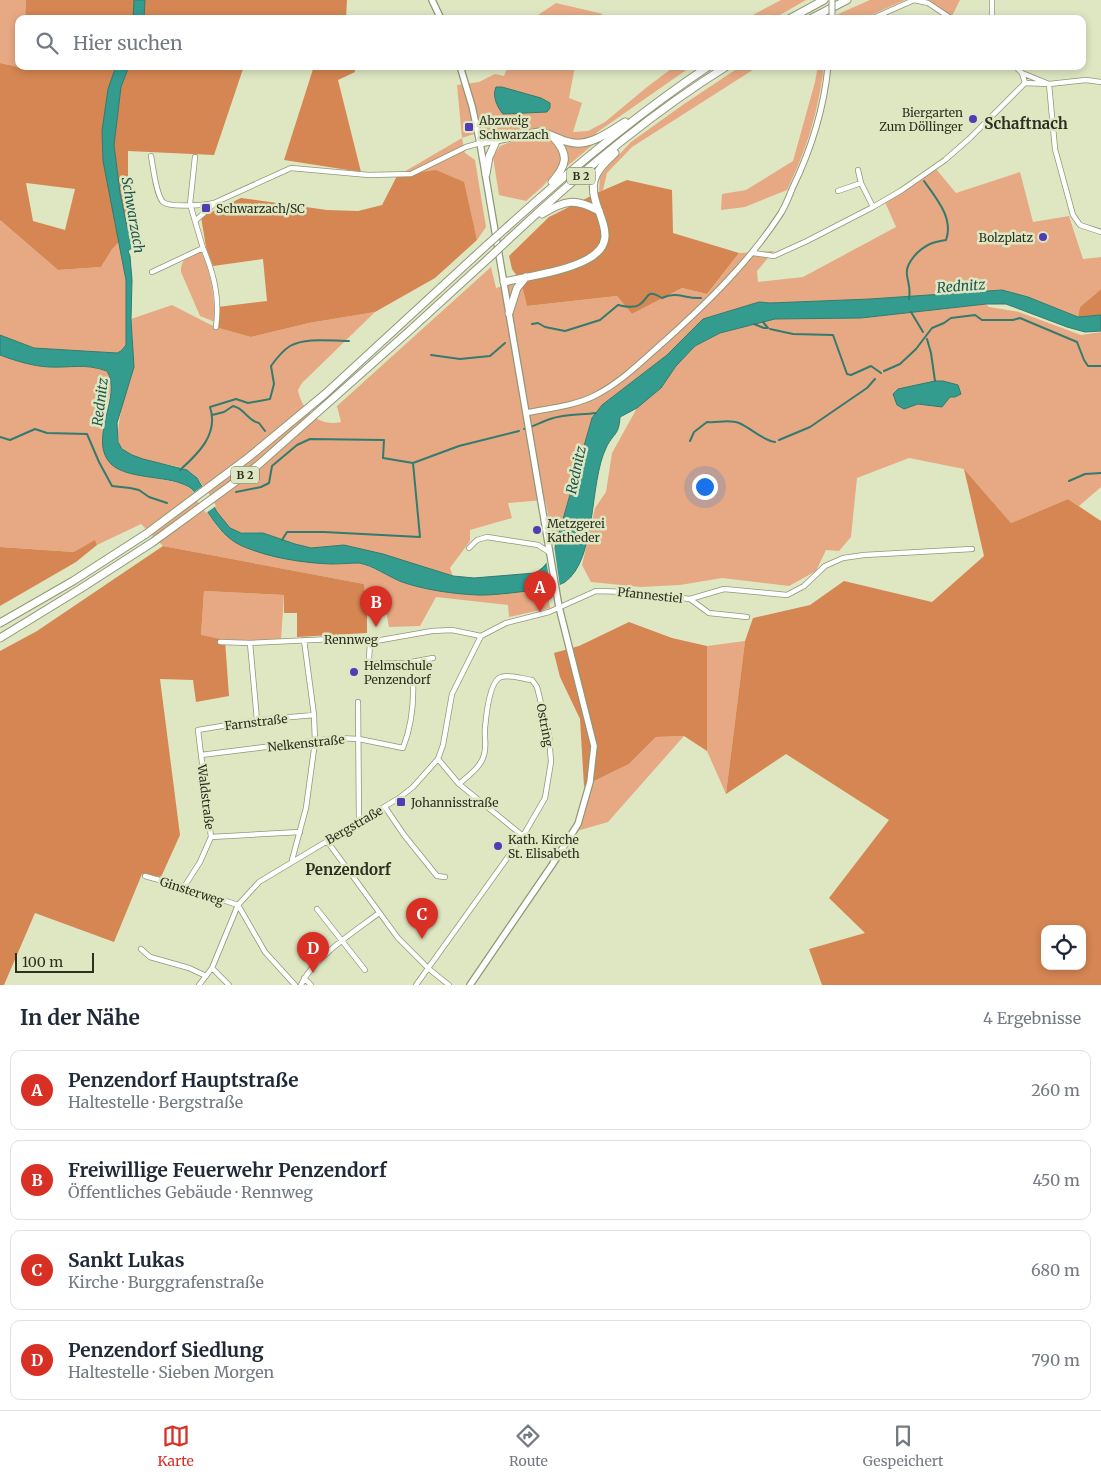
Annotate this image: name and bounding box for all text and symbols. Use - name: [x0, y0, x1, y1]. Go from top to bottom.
- search box: [15, 15, 1086, 70]
- icon: search: [33, 29, 61, 57]
- text: Hier suchen: [73, 31, 183, 55]
- place label: Biergarten Zum Döllinger: [879, 105, 964, 134]
- place label: Abzweig Schwarzach: [478, 113, 549, 142]
- marker: Biergarten Zum Döllinger: [967, 113, 979, 125]
- district label: Schaftnach: [984, 114, 1068, 133]
- marker: Abzweig Schwarzach: [463, 121, 475, 133]
- road number: B 2: [567, 168, 595, 185]
- water label: Schwarzach: [117, 175, 149, 255]
- place label: Schwarzach/SC: [216, 201, 305, 216]
- marker: Schwarzach/SC: [200, 202, 212, 214]
- place label: Bolzplatz: [979, 230, 1033, 245]
- marker: Bolzplatz: [1037, 231, 1049, 243]
- water label: Rednitz: [936, 275, 987, 297]
- water label: Rednitz: [88, 376, 112, 427]
- water label: Rednitz: [562, 443, 590, 496]
- road number: B 2: [231, 466, 259, 484]
- your location: [692, 474, 718, 500]
- place label: Metzgerei Katheder: [547, 516, 605, 545]
- marker: Metzgerei Katheder: [531, 524, 543, 536]
- pin: A: [524, 571, 556, 612]
- street label: Pfannestiel: [617, 584, 684, 606]
- pin: B: [360, 586, 392, 627]
- street label: Rennweg: [324, 632, 379, 647]
- place label: Helmschule Penzendorf: [364, 658, 432, 687]
- marker: Helmschule Penzendorf: [348, 666, 360, 678]
- street label: Ostring: [533, 702, 557, 749]
- street label: Farnstraße: [224, 711, 288, 733]
- street label: Nelkenstraße: [267, 732, 345, 754]
- street label: Waldstraße: [194, 763, 217, 830]
- place label: Johannisstraße: [410, 795, 499, 810]
- marker: Johannisstraße: [395, 796, 407, 808]
- street label: Bergstraße: [323, 803, 385, 847]
- place label: Kath. Kirche St. Elisabeth: [508, 832, 580, 861]
- marker: Kath. Kirche St. Elisabeth: [492, 840, 504, 852]
- district label: Penzendorf: [305, 860, 392, 879]
- street label: Ginsterweg: [158, 874, 227, 909]
- pin: C: [406, 898, 438, 939]
- map controls: [1041, 925, 1086, 970]
- button: locate: [1041, 925, 1086, 970]
- pin: D: [297, 932, 329, 973]
- scale bar: [15, 950, 94, 973]
- text: 100 m: [22, 953, 63, 971]
- text: In der Nähe: [20, 1004, 140, 1031]
- text: 4 Ergebnisse: [983, 1008, 1081, 1028]
- text: Penzendorf Hauptstraße: [68, 1068, 298, 1092]
- text: A: [31, 1080, 43, 1100]
- text: 260 m: [1031, 1080, 1080, 1100]
- text: Haltestelle · Bergstraße: [68, 1092, 243, 1112]
- text: Freiwillige Feuerwehr Penzendorf: [68, 1158, 387, 1182]
- text: B: [31, 1170, 43, 1190]
- text: 450 m: [1032, 1170, 1080, 1190]
- text: Öffentliches Gebäude · Rennweg: [68, 1182, 313, 1202]
- text: Sankt Lukas: [68, 1248, 184, 1272]
- text: C: [32, 1260, 42, 1280]
- text: 680 m: [1031, 1260, 1080, 1280]
- text: Kirche · Burggrafenstraße: [68, 1272, 264, 1292]
- text: Penzendorf Siedlung: [68, 1338, 264, 1362]
- text: D: [31, 1350, 43, 1370]
- text: 790 m: [1031, 1350, 1080, 1370]
- text: Haltestelle · Sieben Morgen: [68, 1362, 274, 1382]
- tab: Karte: [158, 1422, 194, 1470]
- tab: Route: [509, 1422, 548, 1470]
- tab: Gespeichert: [863, 1422, 943, 1470]

